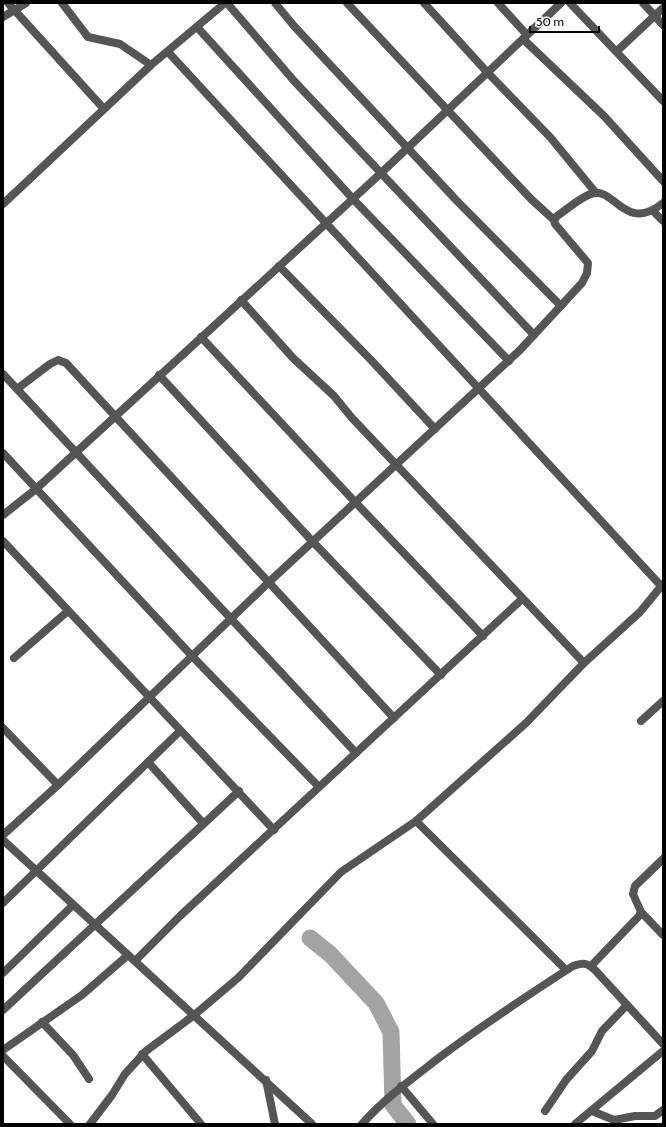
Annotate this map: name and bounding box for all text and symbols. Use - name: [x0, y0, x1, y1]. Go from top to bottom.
- scale bar: [530, 8, 599, 34]
- text: 50 m: [536, 14, 564, 29]

